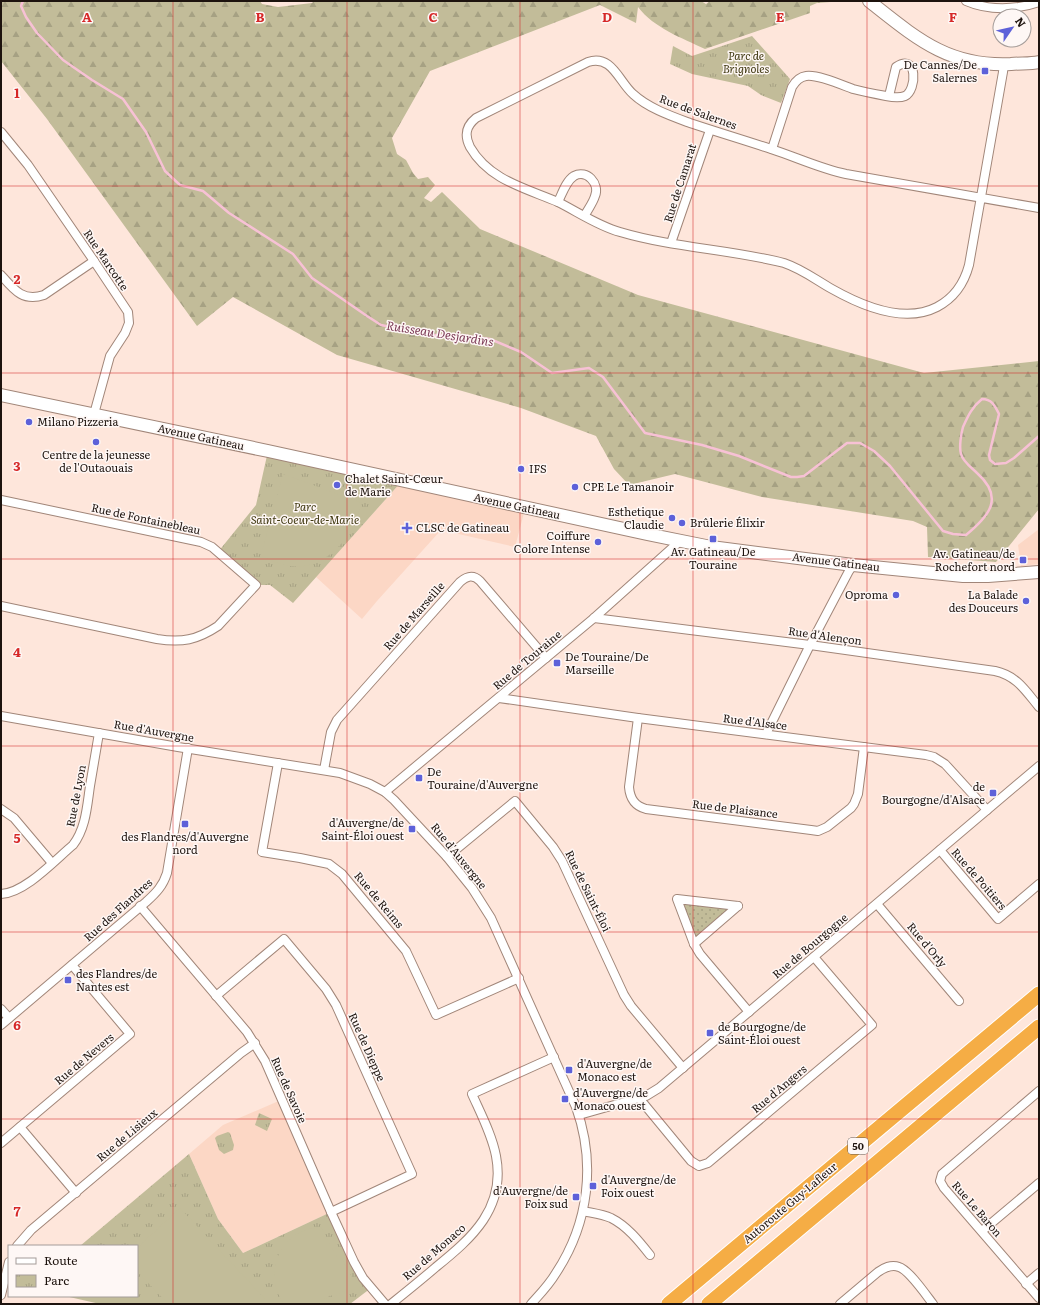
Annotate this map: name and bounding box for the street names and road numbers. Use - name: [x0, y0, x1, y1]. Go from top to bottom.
- street label: Rue de Salernes: [657, 90, 739, 133]
- street label: Rue de Camarat: [659, 141, 700, 224]
- street label: Rue Marcotte: [81, 226, 133, 293]
- street label: Avenue Gatineau: [156, 419, 246, 453]
- street label: Avenue Gatineau: [472, 488, 562, 522]
- street label: Rue de Fontainebleau: [90, 499, 202, 537]
- street label: Avenue Gatineau: [791, 548, 881, 574]
- street label: Rue de Marseille: [379, 577, 448, 653]
- street label: Rue d'Alençon: [787, 622, 863, 648]
- street label: Rue de Touraine: [489, 625, 564, 693]
- street label: Rue d'Alsace: [722, 709, 788, 733]
- street label: Rue d'Auvergne: [113, 715, 196, 745]
- street label: Rue de Lyon: [61, 763, 89, 828]
- street label: Rue de Plaisance: [691, 795, 779, 821]
- street label: Rue d'Auvergne: [428, 819, 492, 892]
- street label: Rue de Poitiers: [948, 844, 1011, 913]
- street label: Rue de Saint-Éloi: [562, 847, 616, 934]
- street label: Rue de Reims: [351, 868, 408, 931]
- street label: Rue des Flandres: [80, 874, 155, 944]
- street label: Rue de Bourgogne: [768, 909, 851, 982]
- street label: Rue d'Orly: [904, 918, 952, 971]
- street label: Rue de Dieppe: [346, 1010, 390, 1084]
- street label: Rue de Nevers: [50, 1029, 117, 1088]
- street label: Rue de Savoie: [268, 1054, 312, 1126]
- street label: Rue d'Angers: [747, 1060, 809, 1116]
- street label: Rue de Lisieux: [92, 1103, 161, 1164]
- road number: 50: [848, 1138, 868, 1154]
- street label: Autoroute Guy-Lafleur: [739, 1158, 840, 1246]
- street label: Rue Le Baron: [949, 1177, 1006, 1240]
- street label: Rue de Monaco: [398, 1219, 468, 1283]

